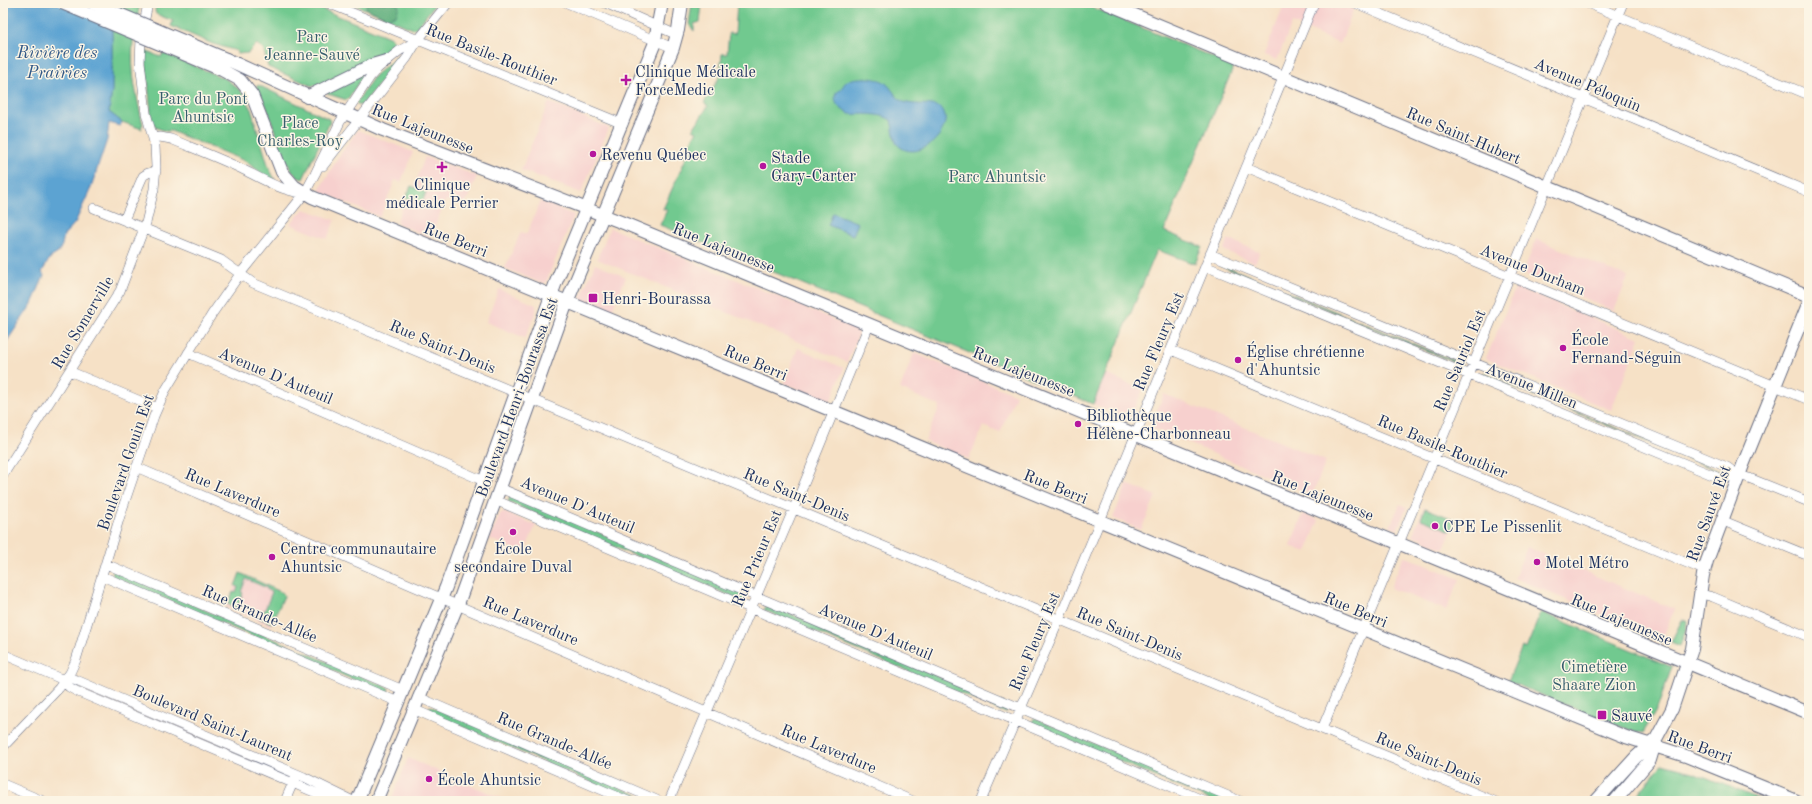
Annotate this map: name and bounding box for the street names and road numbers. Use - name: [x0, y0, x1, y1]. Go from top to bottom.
- street label: Rue Basile-Routhier: [423, 22, 560, 90]
- street label: Avenue Péloquin: [1531, 56, 1643, 116]
- street label: Rue Lajeunesse: [369, 102, 476, 158]
- street label: Rue Saint-Hubert: [1403, 105, 1523, 168]
- street label: Rue Berri: [421, 221, 490, 261]
- street label: Rue Lajeunesse: [670, 221, 777, 277]
- street label: Avenue Durham: [1477, 242, 1588, 299]
- street label: Rue Somerville: [50, 274, 118, 372]
- street label: Rue Fleury Est: [1132, 290, 1188, 394]
- street label: Boulevard Henri-Bourassa Est: [474, 295, 562, 500]
- street label: Rue Sauriol Est: [1432, 307, 1490, 414]
- street label: Rue Saint-Denis: [387, 318, 498, 377]
- street label: Rue Berri: [721, 343, 789, 384]
- street label: Rue Lajeunesse: [970, 345, 1077, 401]
- street label: Avenue D'Auteuil: [216, 346, 335, 408]
- street label: Avenue Millen: [1483, 361, 1580, 413]
- street label: Boulevard Gouin Est: [96, 392, 158, 533]
- street label: Rue Basile-Routhier: [1375, 413, 1510, 483]
- street label: Rue Sauvé Est: [1685, 463, 1735, 564]
- street label: Rue Laverdure: [182, 466, 282, 521]
- street label: Rue Saint-Denis: [741, 466, 852, 525]
- street label: Rue Berri: [1021, 468, 1090, 508]
- street label: Rue Lajeunesse: [1269, 469, 1376, 525]
- street label: Avenue D'Auteuil: [518, 475, 637, 537]
- street label: Rue Prieur Est: [730, 507, 786, 610]
- street label: Rue Grande-Allée: [199, 583, 319, 646]
- street label: Rue Fleury Est: [1008, 590, 1064, 694]
- street label: Rue Berri: [1321, 590, 1389, 631]
- street label: Rue Lajeunesse: [1568, 592, 1674, 649]
- street label: Rue Laverdure: [480, 594, 580, 649]
- street label: Avenue D'Auteuil: [816, 602, 935, 664]
- street label: Rue Saint-Denis: [1074, 605, 1185, 664]
- street label: Boulevard Saint-Laurent: [130, 683, 295, 765]
- street label: Rue Grande-Allée: [494, 710, 614, 773]
- street label: Rue Laverdure: [778, 722, 878, 777]
- street label: Rue Berri: [1665, 729, 1734, 767]
- street label: Rue Saint-Denis: [1373, 730, 1484, 789]

